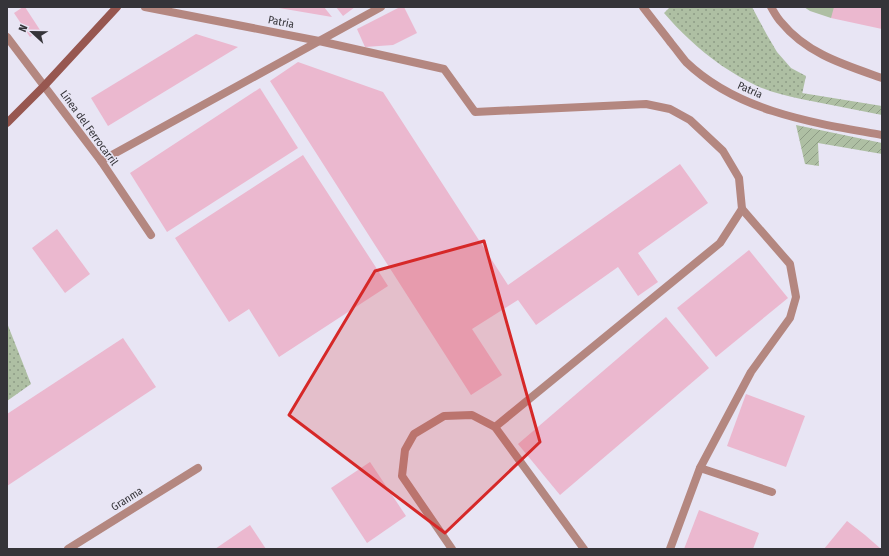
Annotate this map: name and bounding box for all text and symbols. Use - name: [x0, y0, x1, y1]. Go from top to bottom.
- north arrow: [12, 12, 52, 52]
- street label: Patria: [267, 13, 295, 31]
- text: N: [16, 23, 30, 34]
- street label: Patria: [735, 79, 765, 101]
- street label: Línea del Ferrocarril: [57, 88, 121, 168]
- street label: Granma: [109, 484, 145, 514]

